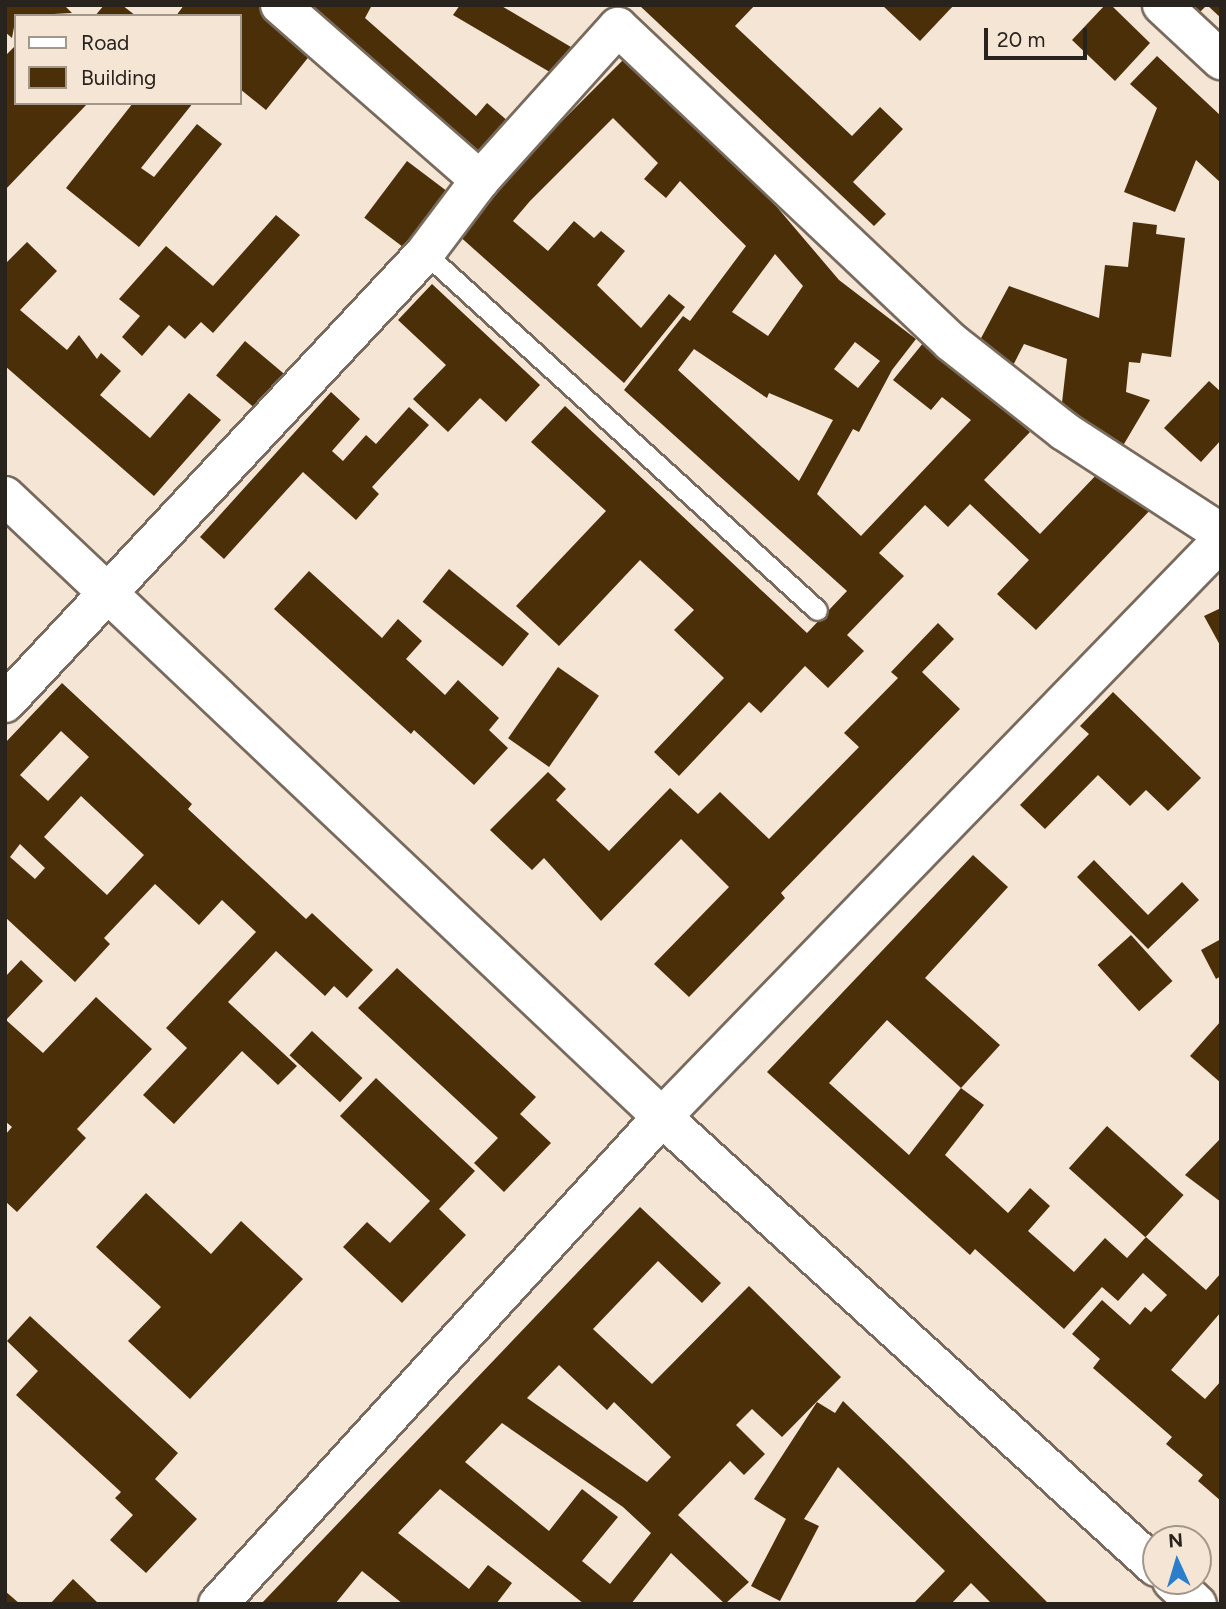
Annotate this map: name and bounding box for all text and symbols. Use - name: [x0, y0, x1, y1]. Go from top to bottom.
- legend: [14, 14, 242, 105]
- scale bar: [988, 14, 1091, 58]
- text: 20 m: [997, 27, 1045, 52]
- text: Road: [81, 30, 129, 55]
- text: Building: [81, 65, 156, 90]
- north arrow: [1142, 1525, 1212, 1595]
- text: N: [1168, 1529, 1184, 1553]

